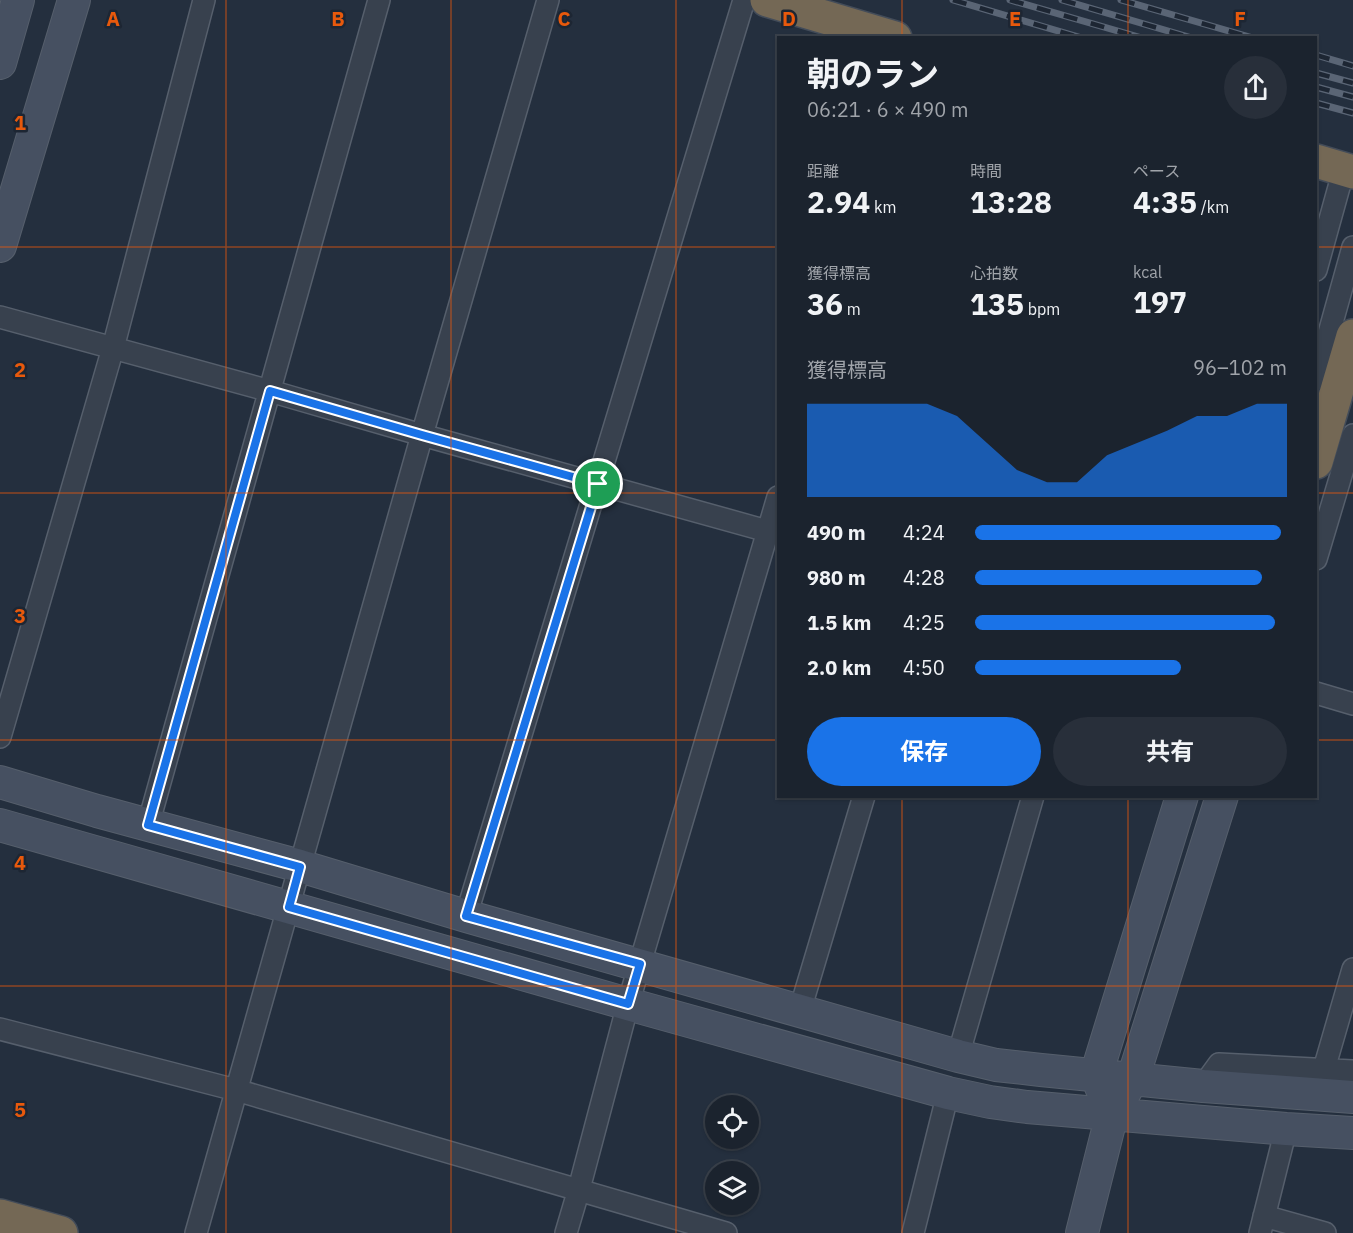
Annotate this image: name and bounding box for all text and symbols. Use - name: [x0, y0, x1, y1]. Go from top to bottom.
- text: A: [106, 5, 120, 32]
- text: B: [331, 5, 345, 32]
- text: C: [557, 5, 571, 32]
- text: D: [782, 5, 796, 32]
- text: E: [1009, 5, 1021, 32]
- text: F: [1234, 5, 1246, 32]
- text: 朝のラン: [807, 52, 939, 95]
- button: share: [1224, 56, 1287, 119]
- text: 06:21 · 6 × 490 m: [807, 96, 968, 123]
- text: 1: [14, 109, 26, 136]
- text: 距離: [807, 161, 839, 181]
- text: 時間: [970, 161, 1002, 181]
- text: ペース: [1133, 161, 1180, 181]
- text: 2.94: [807, 182, 870, 221]
- text: 13:28: [970, 182, 1052, 221]
- text: 4:35: [1133, 182, 1197, 221]
- text: km: [870, 197, 897, 217]
- text: /km: [1197, 197, 1229, 217]
- text: kcal: [1133, 262, 1162, 282]
- text: 獲得標高: [807, 263, 871, 283]
- text: 心拍数: [970, 263, 1018, 283]
- text: 197: [1133, 282, 1187, 321]
- text: 36: [807, 284, 843, 323]
- text: 135: [970, 284, 1024, 323]
- text: m: [843, 299, 861, 319]
- text: bpm: [1024, 299, 1060, 319]
- text: 96–102 m: [1193, 354, 1287, 381]
- text: 2: [14, 356, 26, 383]
- text: 獲得標高: [807, 356, 887, 383]
- pin: [572, 458, 623, 509]
- icon: arrive: [581, 467, 614, 500]
- text: 490 m: [807, 519, 866, 546]
- text: 4:24: [903, 519, 945, 546]
- text: 980 m: [807, 564, 866, 591]
- text: 4:28: [903, 564, 945, 591]
- text: 3: [14, 602, 26, 629]
- text: 1.5 km: [807, 609, 871, 636]
- text: 4:25: [903, 609, 945, 636]
- text: 2.0 km: [807, 654, 871, 681]
- text: 4:50: [903, 654, 945, 681]
- button: 保存: [807, 717, 1041, 786]
- button: 共有: [1053, 717, 1287, 786]
- text: 4: [14, 849, 26, 876]
- map controls: [705, 1095, 759, 1215]
- button: locate: [705, 1095, 759, 1149]
- text: 5: [14, 1096, 26, 1123]
- button: layers: [705, 1161, 759, 1215]

